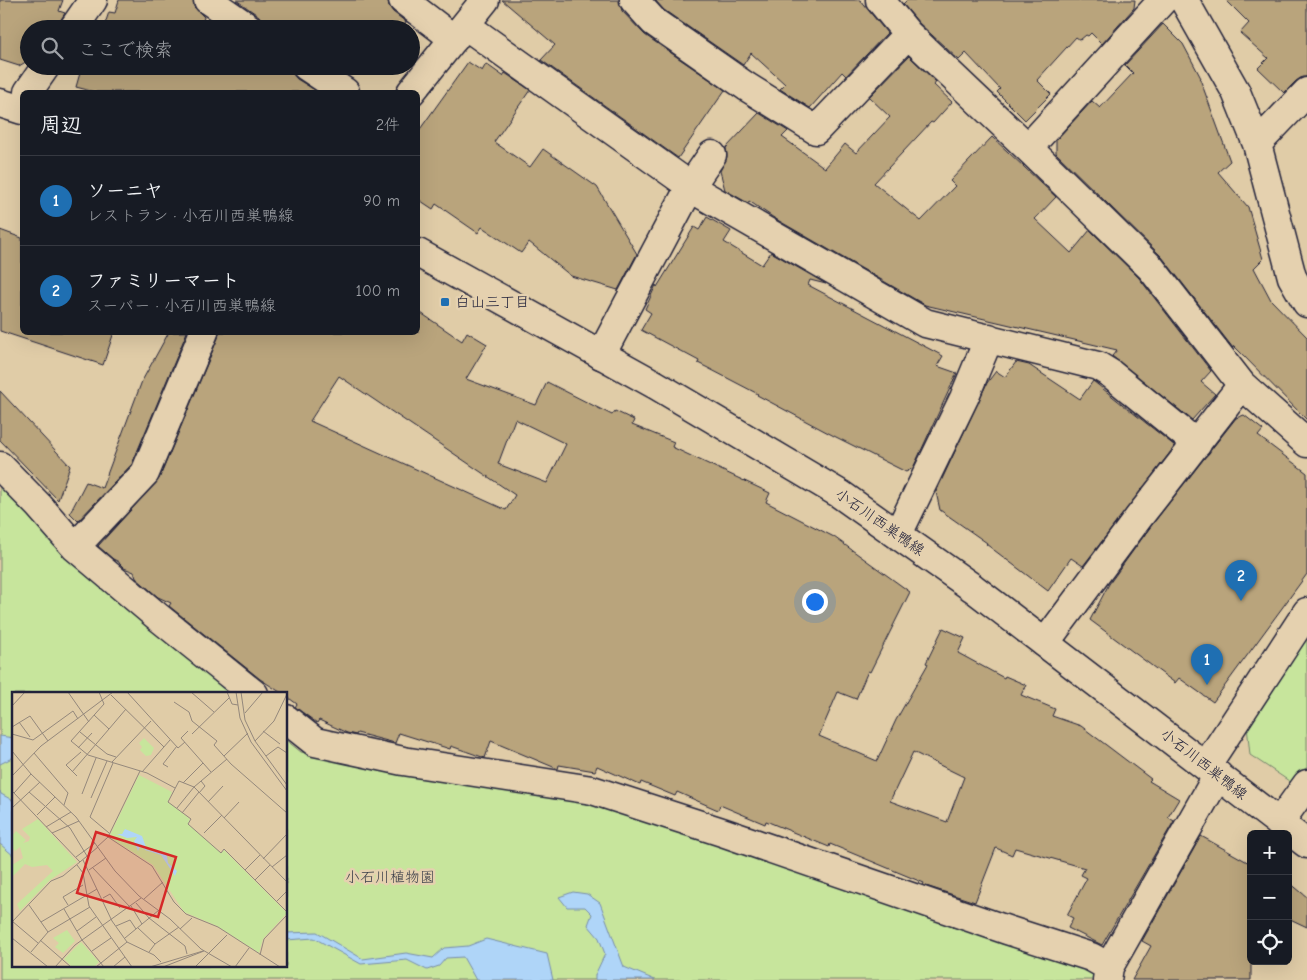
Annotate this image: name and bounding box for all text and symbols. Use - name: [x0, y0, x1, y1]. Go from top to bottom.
- search box: [20, 20, 420, 75]
- icon: search: [38, 34, 66, 62]
- text: ここで検索: [78, 39, 173, 61]
- text: 周辺: [40, 113, 82, 137]
- text: 2件: [376, 116, 400, 134]
- text: ソーニヤ: [87, 180, 163, 202]
- text: 1: [53, 192, 59, 210]
- text: 90 m: [363, 192, 400, 210]
- text: レストラン · 小石川西巣鴨線: [87, 207, 294, 225]
- text: ファミリーマート: [87, 270, 240, 292]
- text: 2: [52, 282, 60, 300]
- text: 100 m: [356, 282, 400, 300]
- place label: 白山三丁目: [455, 293, 530, 311]
- marker: 白山三丁目: [439, 296, 451, 308]
- text: スーパー · 小石川西巣鴨線: [87, 297, 276, 315]
- street label: 小石川西巣鴨線: [832, 485, 928, 559]
- pin: 2: [1225, 560, 1257, 601]
- your location: [802, 589, 828, 615]
- pin: 1: [1191, 644, 1223, 685]
- inset map: [12, 692, 288, 968]
- street label: 小石川西巣鴨線: [1157, 725, 1251, 803]
- map controls: [1247, 830, 1292, 965]
- button: +: [1247, 830, 1292, 875]
- park label: 小石川植物園: [345, 868, 435, 886]
- button: −: [1247, 875, 1292, 920]
- button: locate: [1247, 920, 1292, 965]

